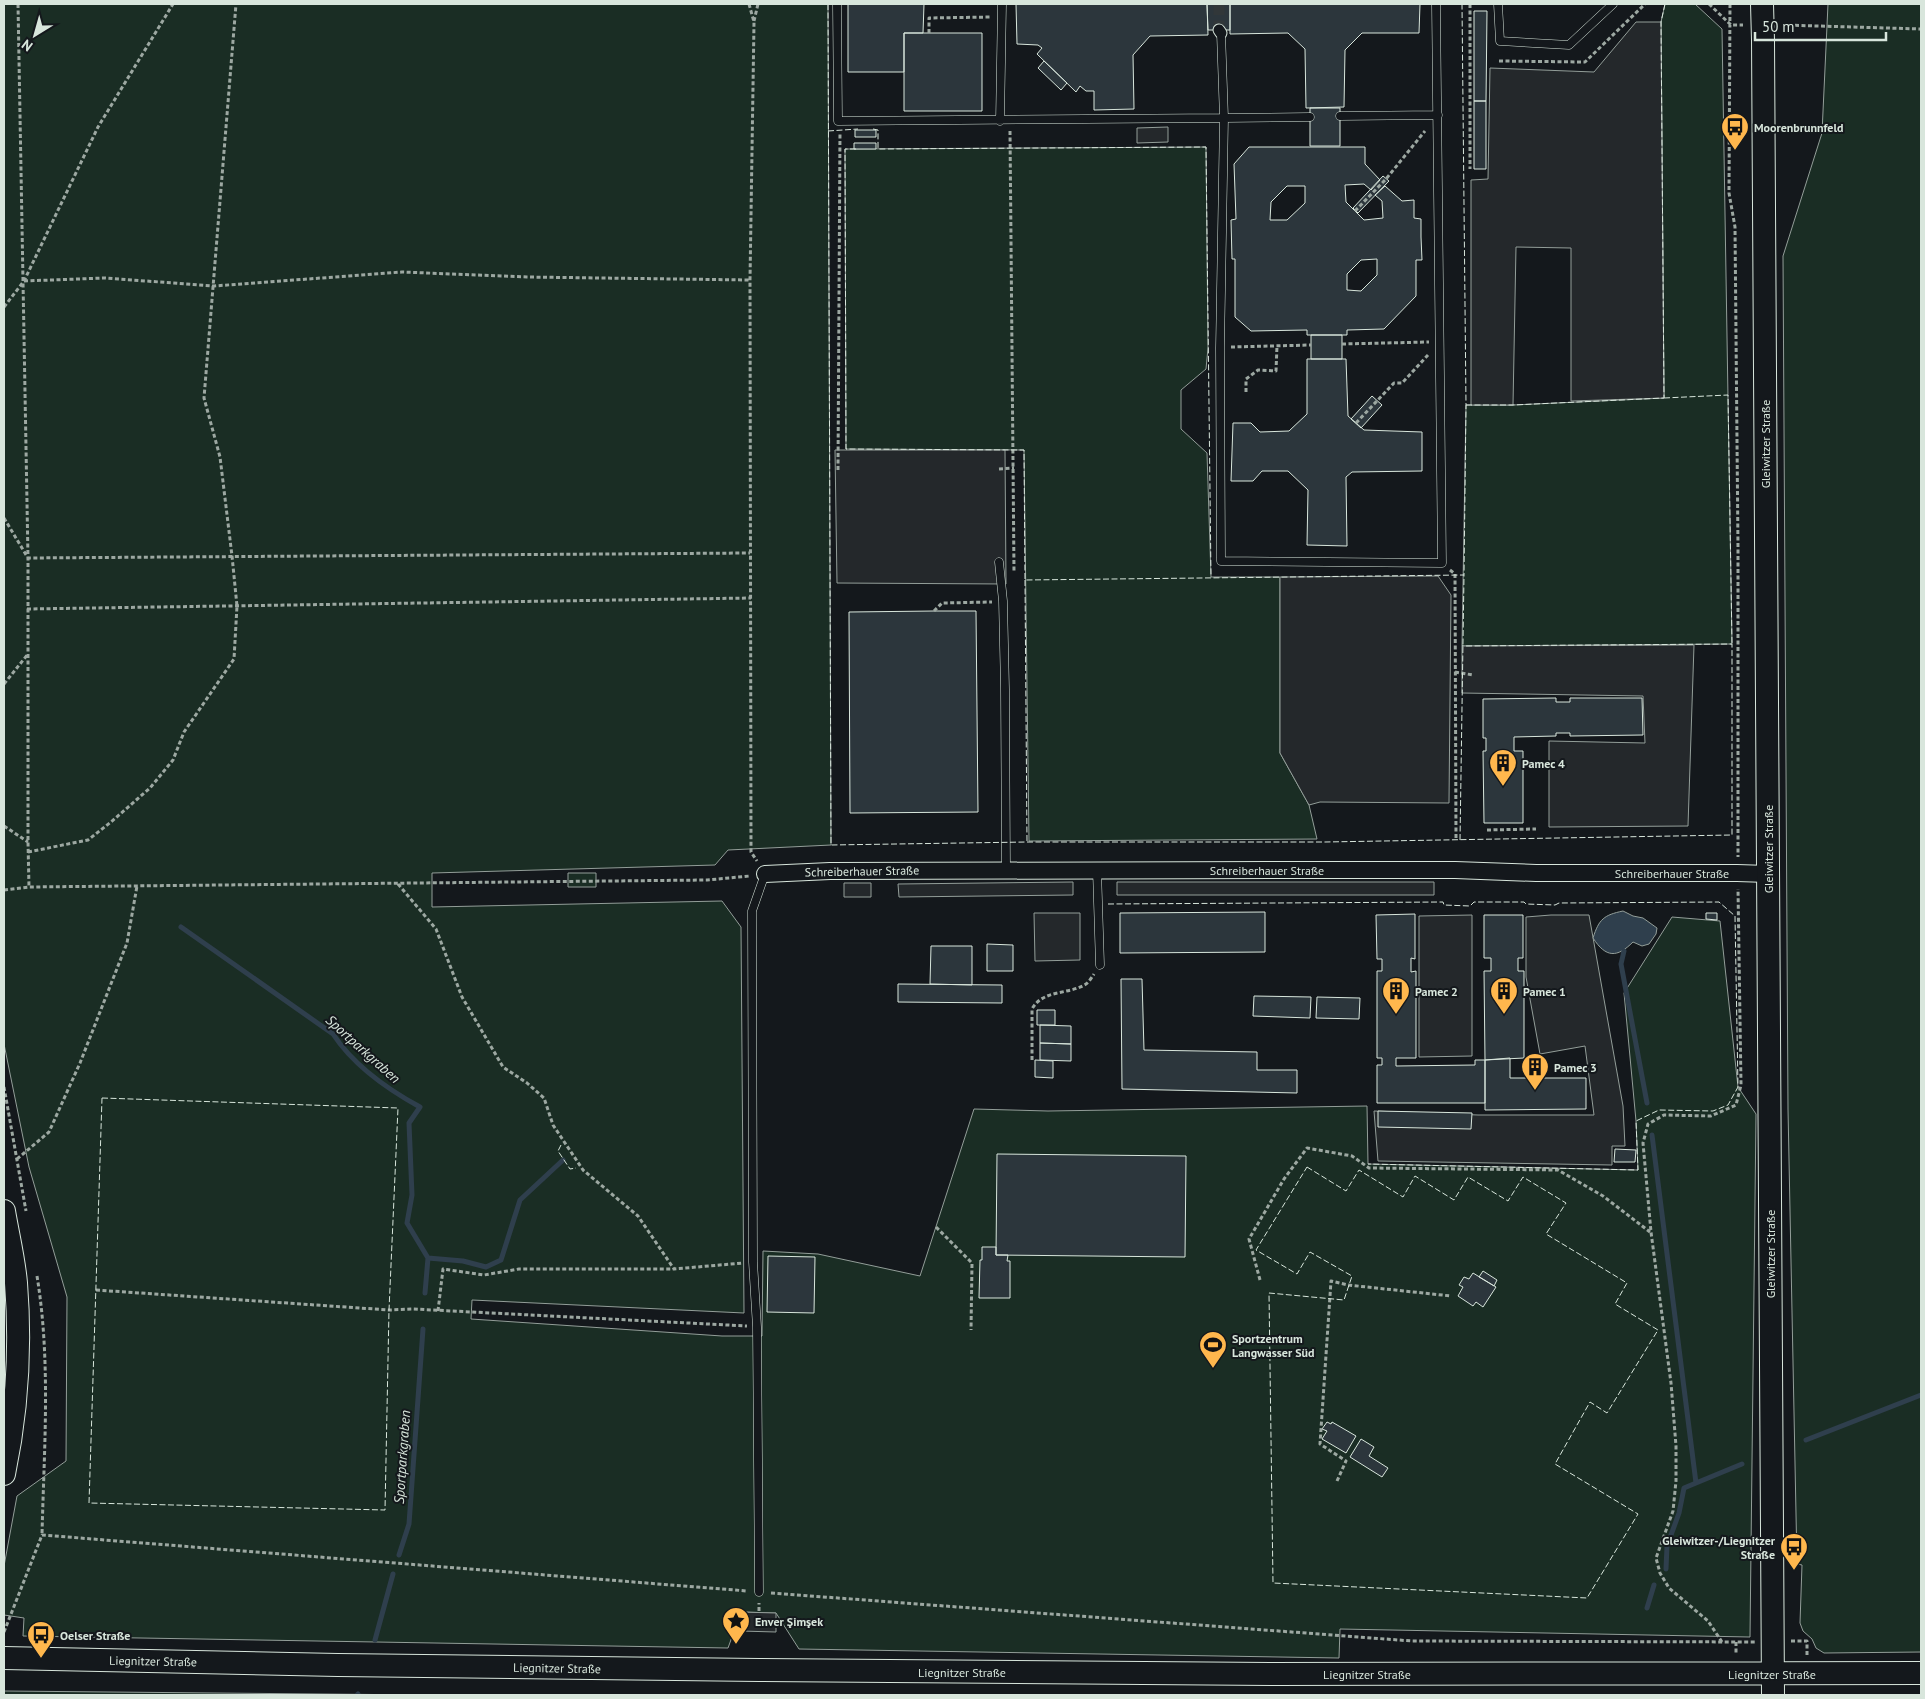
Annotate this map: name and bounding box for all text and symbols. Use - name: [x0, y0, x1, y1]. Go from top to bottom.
- north arrow: [10, 10, 60, 60]
- scale bar: [1755, 10, 1886, 42]
- text: 50 m: [1762, 17, 1795, 36]
- text: N: [18, 35, 36, 55]
- bus stop icon: Moorenbrunnfeld: [1720, 112, 1750, 151]
- place label: Moorenbrunnfeld: [1754, 120, 1843, 135]
- street label: Gleiwitzer Straße: [1758, 400, 1773, 488]
- building icon: Pamec 4: [1488, 748, 1518, 787]
- place label: Pamec 4: [1522, 756, 1565, 771]
- street label: Gleiwitzer Straße: [1761, 805, 1776, 893]
- street label: Schreiberhauer Straße: [805, 863, 919, 879]
- street label: Schreiberhauer Straße: [1210, 863, 1324, 878]
- street label: Schreiberhauer Straße: [1615, 866, 1729, 881]
- building icon: Pamec 2: [1381, 976, 1411, 1015]
- building icon: Pamec 1: [1489, 976, 1519, 1015]
- place label: Pamec 2: [1415, 984, 1458, 999]
- place label: Pamec 1: [1523, 984, 1566, 999]
- water label: Sportparkgraben: [322, 1011, 404, 1087]
- building icon: Pamec 3: [1520, 1052, 1550, 1091]
- place label: Pamec 3: [1554, 1060, 1597, 1075]
- street label: Gleiwitzer Straße: [1763, 1210, 1778, 1298]
- sports icon: Sportzentrum Langwasser Süd: [1198, 1330, 1228, 1369]
- place label: Sportzentrum Langwasser Süd: [1232, 1331, 1314, 1360]
- water label: Sportparkgraben: [390, 1409, 414, 1505]
- bus stop icon: Gleiwitzer-/Liegnitzer Straße: [1779, 1532, 1809, 1571]
- place label: Gleiwitzer-/Liegnitzer Straße: [1662, 1533, 1776, 1562]
- place icon: Enver Şimşek: [721, 1606, 751, 1645]
- place label: Enver Şimşek: [755, 1614, 823, 1629]
- bus stop icon: Oelser Straße: [26, 1620, 56, 1659]
- place label: Oelser Straße: [60, 1628, 130, 1643]
- street label: Liegnitzer Straße: [109, 1653, 197, 1669]
- street label: Liegnitzer Straße: [513, 1660, 601, 1676]
- street label: Liegnitzer Straße: [918, 1665, 1006, 1680]
- street label: Liegnitzer Straße: [1323, 1667, 1411, 1682]
- street label: Liegnitzer Straße: [1728, 1667, 1816, 1682]

